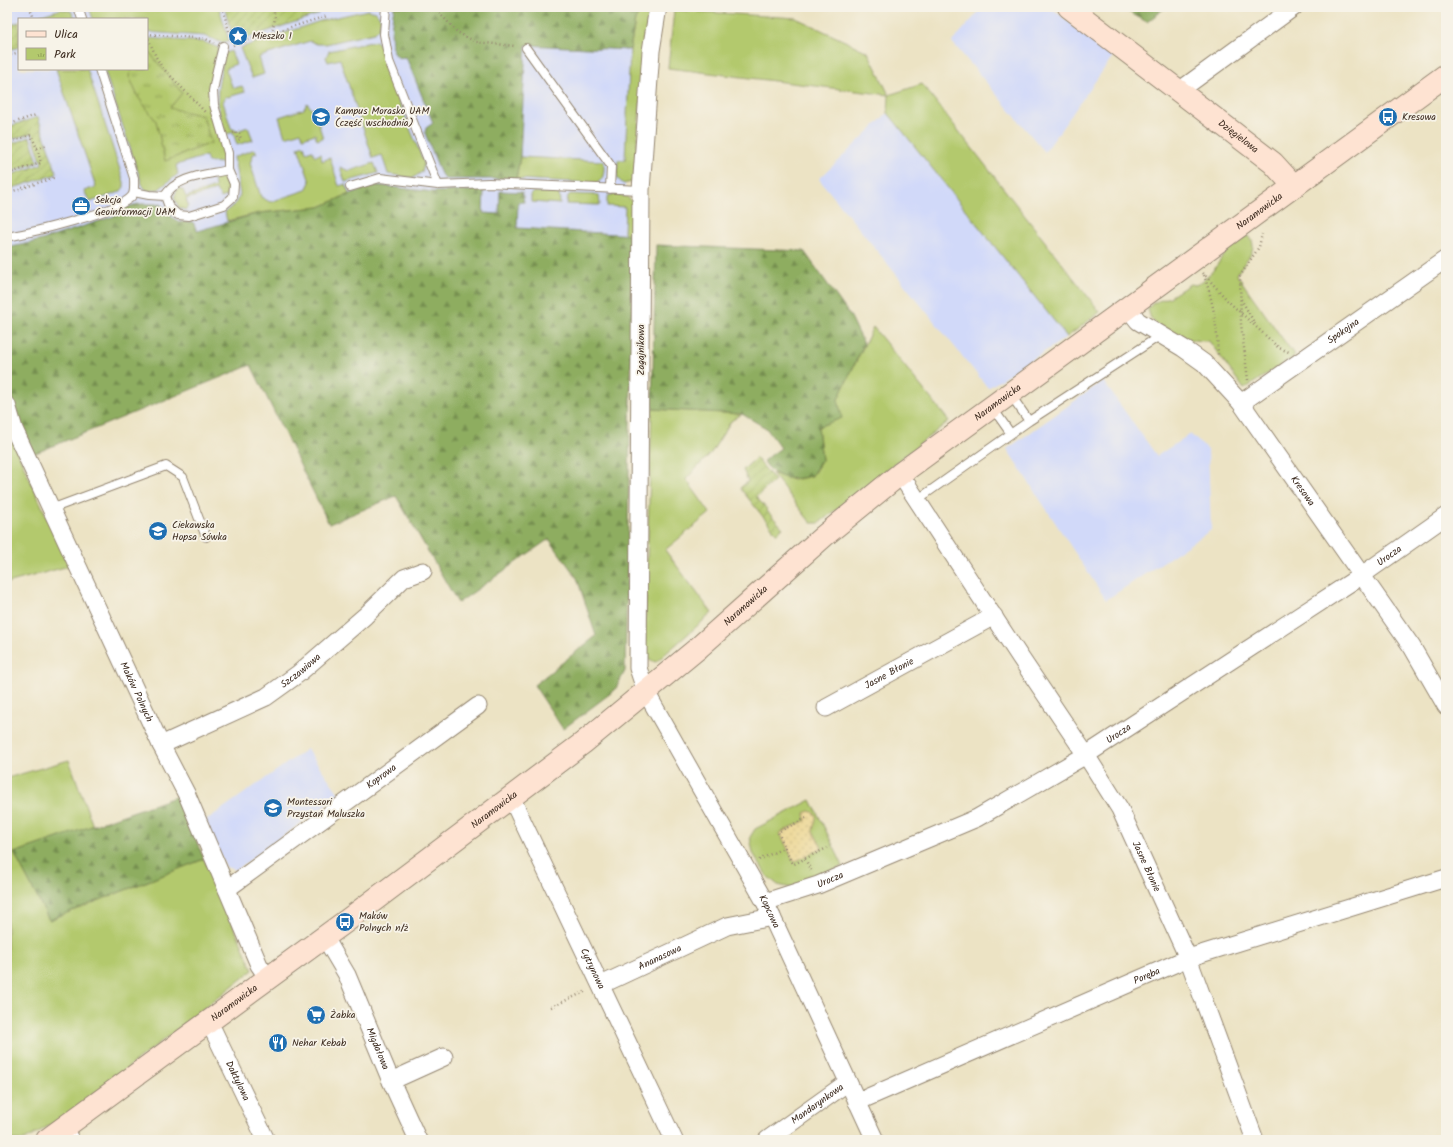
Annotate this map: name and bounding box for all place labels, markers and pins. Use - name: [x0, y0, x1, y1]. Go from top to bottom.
- place icon: Mieszko I: [227, 25, 249, 47]
- place label: Mieszko I: [252, 28, 292, 44]
- place label: Kampus Morasko UAM (część wschodnia): [335, 103, 429, 131]
- school or university icon: Kampus Morasko UAM (część wschodnia): [310, 106, 332, 128]
- bus stop icon: Kresowa: [1377, 106, 1399, 128]
- place label: Kresowa: [1402, 109, 1436, 125]
- place label: Sekcja Geoinformacji UAM: [95, 192, 176, 220]
- office icon: Sekcja Geoinformacji UAM: [70, 195, 92, 217]
- place label: Ciekawska Hopsa Sówka: [172, 517, 227, 545]
- school or university icon: Ciekawska Hopsa Sówka: [147, 520, 169, 542]
- place label: Montessori Przystań Maluszka: [287, 794, 365, 822]
- school or university icon: Montessori Przystań Maluszka: [262, 797, 284, 819]
- place label: Maków Polnych n/ż: [359, 908, 409, 936]
- bus stop icon: Maków Polnych n/ż: [334, 911, 356, 933]
- supermarket icon: Żabka: [305, 1004, 327, 1026]
- place label: Żabka: [330, 1007, 356, 1023]
- restaurant icon: Nehar Kebab: [267, 1032, 289, 1054]
- place label: Nehar Kebab: [292, 1035, 347, 1051]

